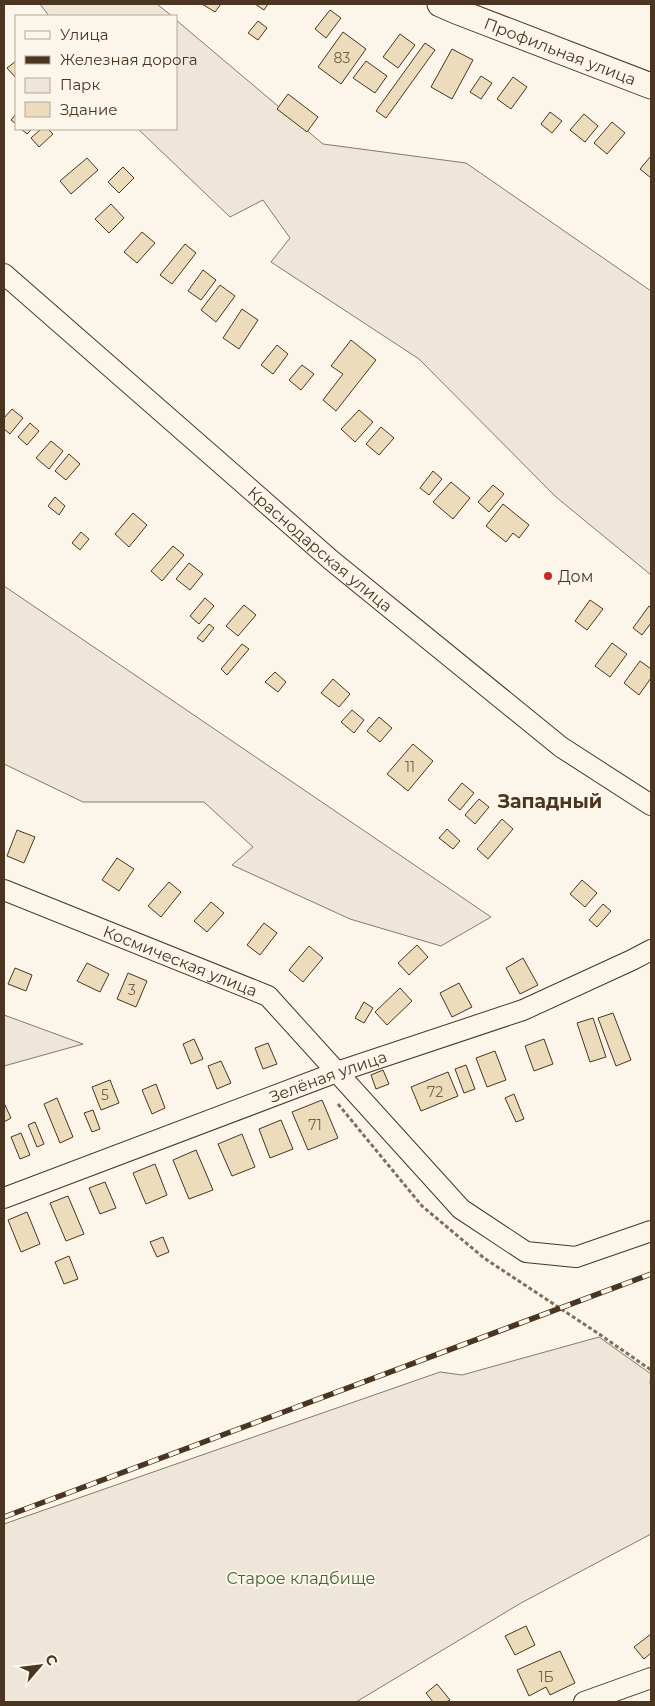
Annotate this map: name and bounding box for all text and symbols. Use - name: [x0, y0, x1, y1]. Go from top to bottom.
- street label: Профильная улица: [481, 13, 639, 89]
- legend: [15, 15, 178, 130]
- text: Улица: [60, 25, 108, 44]
- house number: 83: [334, 49, 351, 67]
- text: Железная дорога: [60, 50, 197, 69]
- text: Парк: [60, 75, 100, 94]
- text: Здание: [60, 100, 118, 119]
- street label: Краснодарская улица: [244, 482, 396, 615]
- place label: Дом: [558, 567, 593, 586]
- marker: Дом: [542, 570, 554, 582]
- house number: 11: [405, 758, 415, 776]
- district label: Западный: [497, 790, 602, 813]
- street label: Космическая улица: [100, 921, 260, 1000]
- house number: 3: [128, 981, 136, 999]
- street label: Зелёная улица: [266, 1047, 389, 1106]
- house number: 72: [427, 1083, 443, 1101]
- house number: 5: [101, 1086, 109, 1104]
- house number: 71: [308, 1116, 322, 1134]
- park label: Старое кладбище: [227, 1569, 375, 1588]
- north arrow: [15, 1641, 65, 1691]
- text: С: [41, 1651, 62, 1669]
- house number: 1Б: [538, 1668, 554, 1686]

